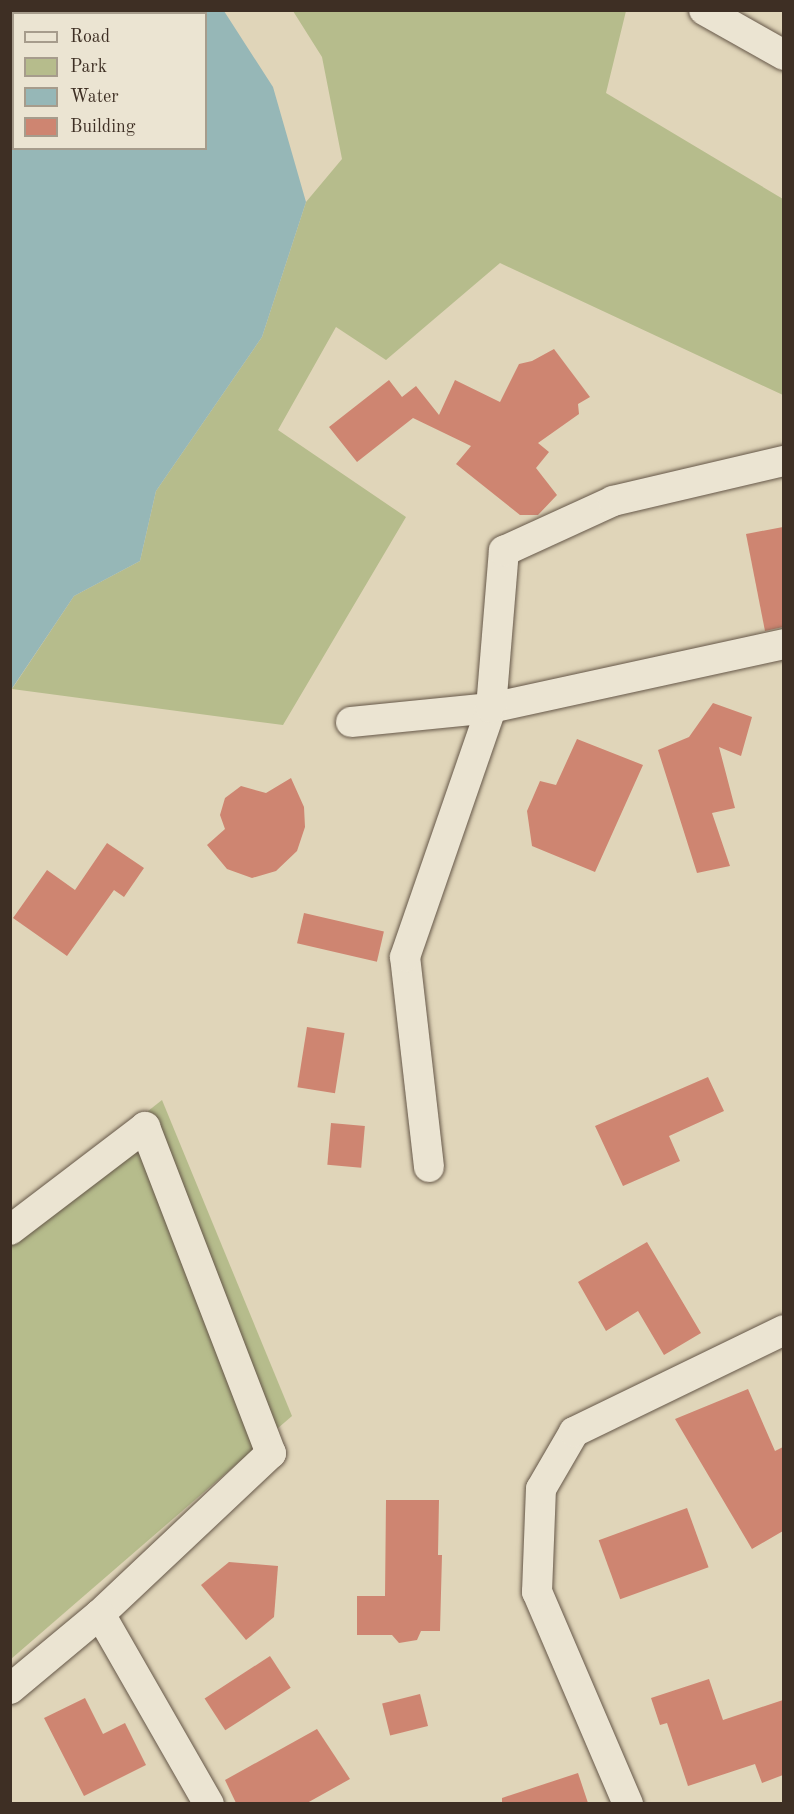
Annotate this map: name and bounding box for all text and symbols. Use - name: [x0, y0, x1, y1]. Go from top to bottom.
- legend: [12, 12, 207, 150]
- text: Road: [70, 28, 110, 46]
- text: Park: [70, 58, 107, 76]
- text: Water: [70, 88, 119, 106]
- text: Building: [70, 118, 135, 136]

